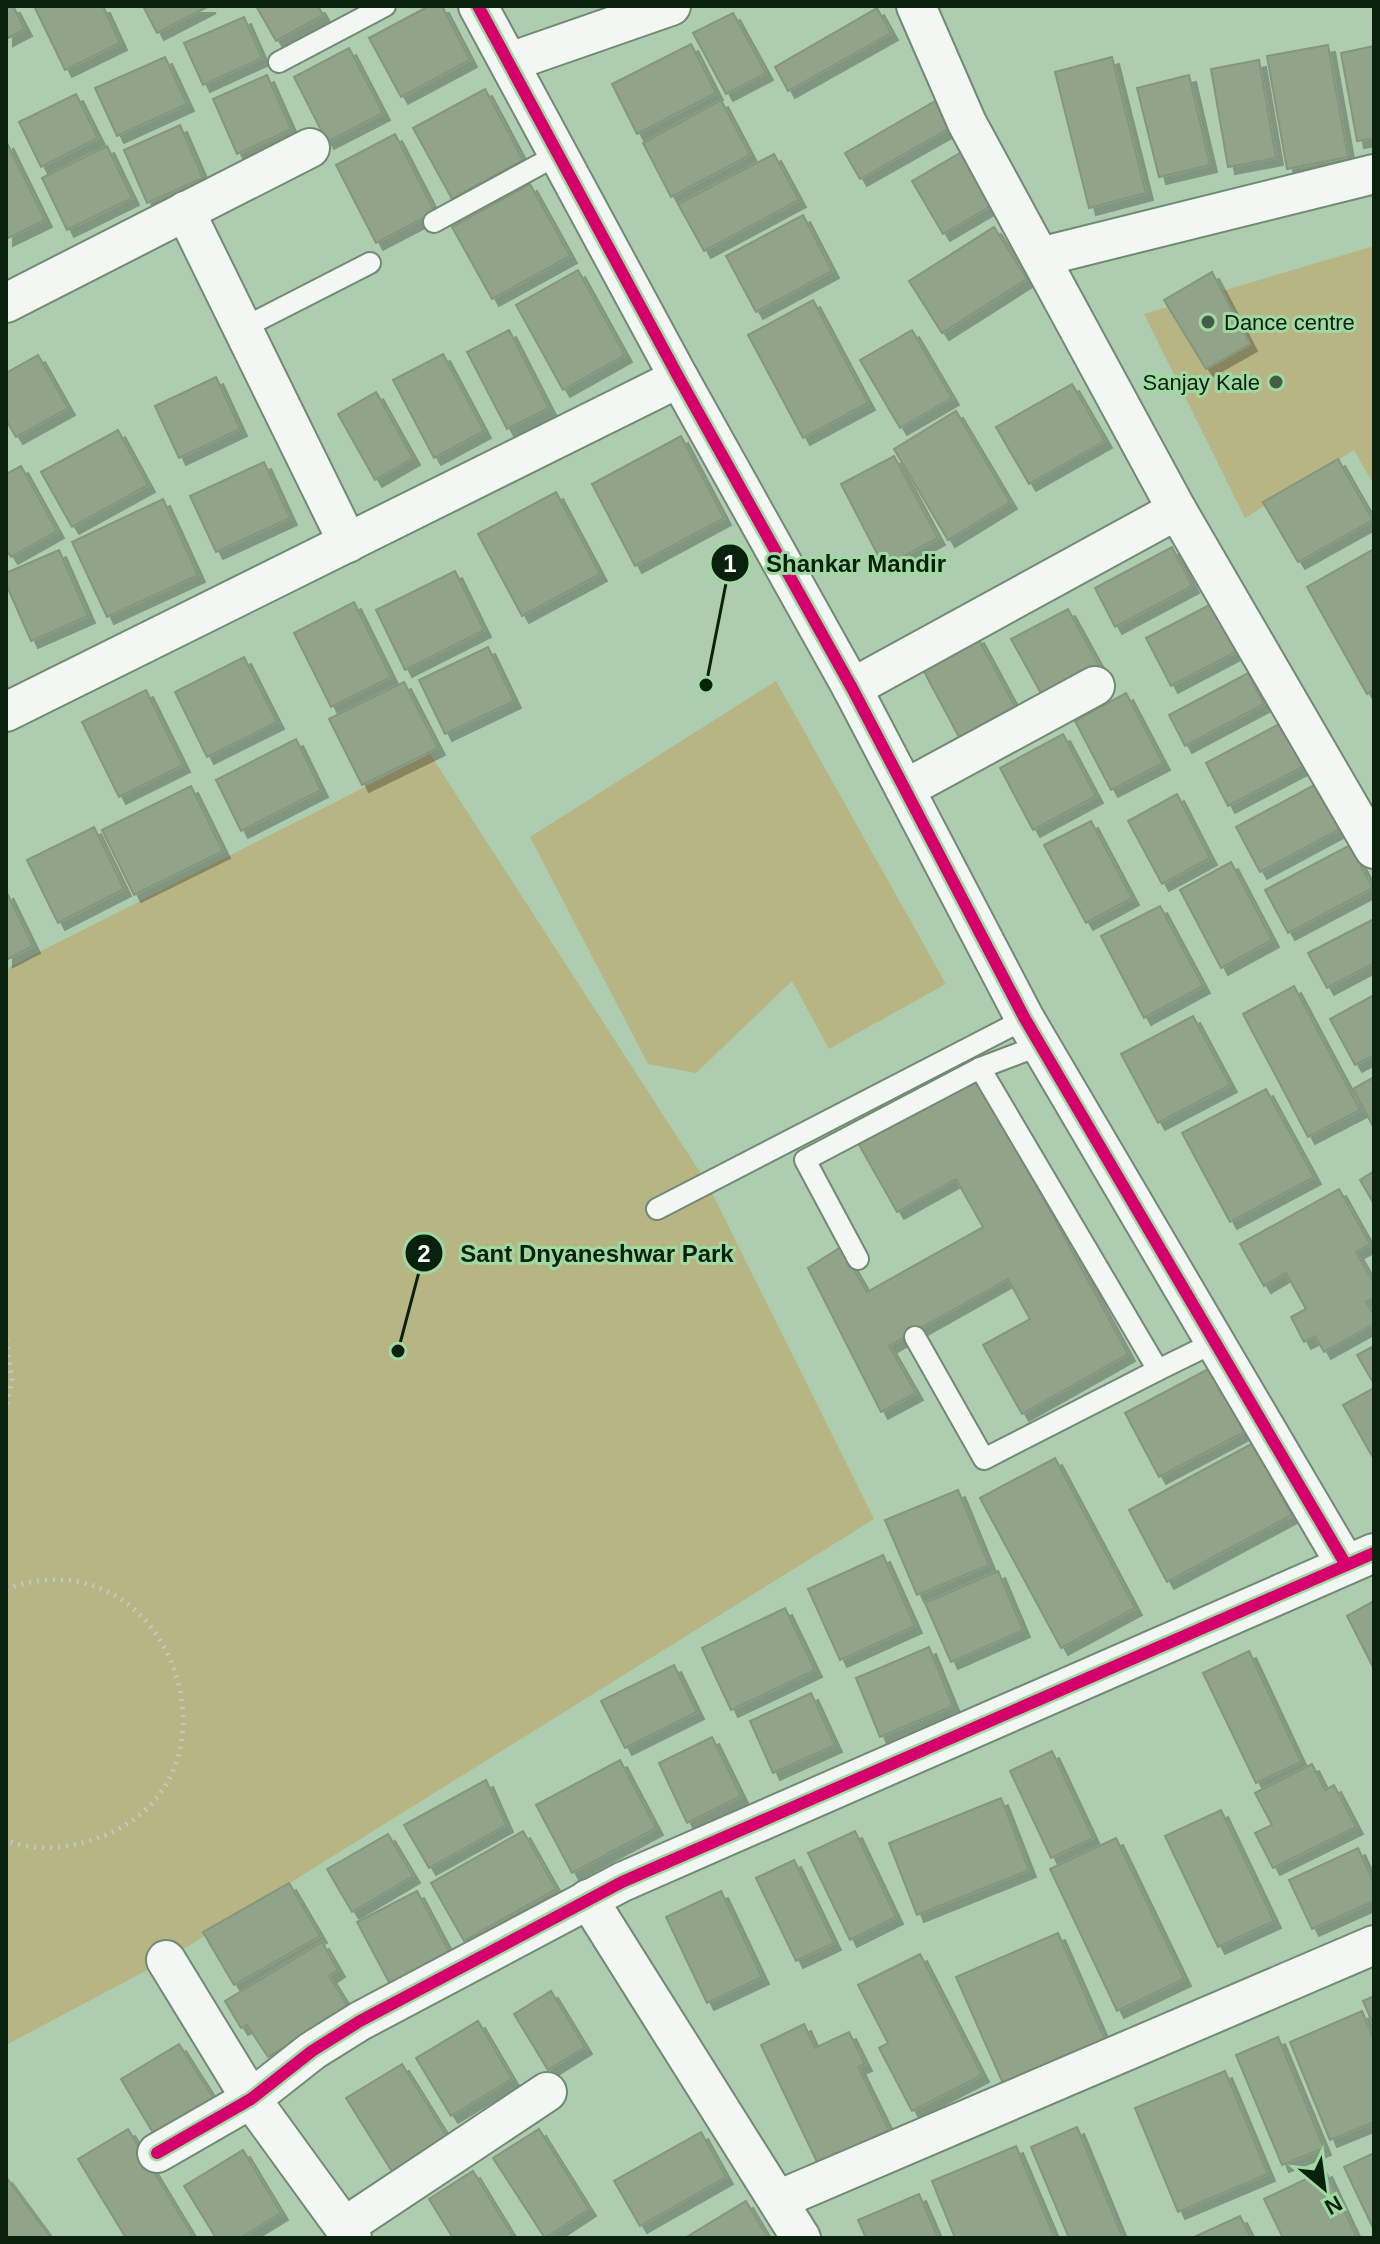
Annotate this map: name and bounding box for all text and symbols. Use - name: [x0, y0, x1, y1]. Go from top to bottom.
- place label: Dance centre: [1224, 310, 1355, 335]
- marker: Dance centre: [1199, 313, 1217, 331]
- place label: Sanjay Kale: [1143, 370, 1260, 395]
- marker: Sanjay Kale: [1267, 373, 1285, 391]
- callout: Shankar Mandir: [710, 539, 963, 587]
- text: 1: [723, 550, 737, 577]
- text: Shankar Mandir: [766, 550, 946, 577]
- callout: Sant Dnyaneshwar Park: [404, 1229, 750, 1277]
- text: 2: [417, 1240, 431, 1267]
- text: Sant Dnyaneshwar Park: [460, 1240, 734, 1267]
- north arrow: [1284, 2148, 1364, 2228]
- text: N: [1320, 2190, 1346, 2220]

